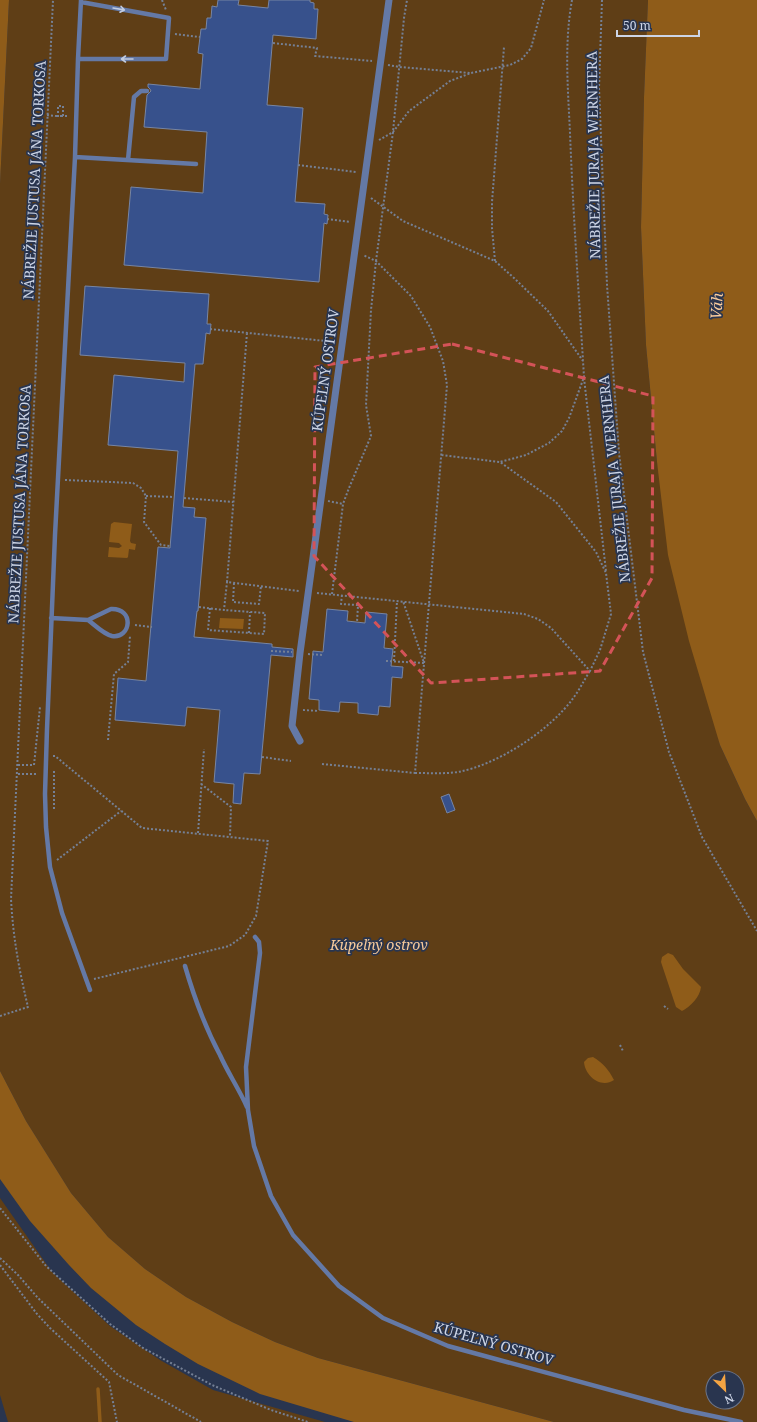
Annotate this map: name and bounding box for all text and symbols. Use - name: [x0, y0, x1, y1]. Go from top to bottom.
- one-way arrow: [112, 5, 125, 13]
- scale bar: [617, 12, 699, 38]
- text: 50 m: [623, 17, 651, 34]
- street label: NÁBREŽIE JURAJA WERNHERA: [582, 51, 604, 259]
- one-way arrow: [121, 55, 134, 63]
- street label: NÁBREŽIE JUSTUSA JÁNA TORKOSA: [18, 60, 50, 300]
- water label: Váh: [705, 292, 727, 320]
- street label: KÚPEĽNÝ OSTROV: [307, 307, 343, 433]
- street label: NÁBREŽIE JURAJA WERNHERA: [594, 374, 634, 583]
- street label: NÁBREŽIE JUSTUSA JÁNA TORKOSA: [3, 384, 35, 624]
- park label: Kúpeľný ostrov: [329, 935, 428, 954]
- street label: KÚPEĽNÝ OSTROV: [432, 1317, 557, 1369]
- north arrow: [705, 1370, 745, 1410]
- text: N: [722, 1391, 737, 1408]

